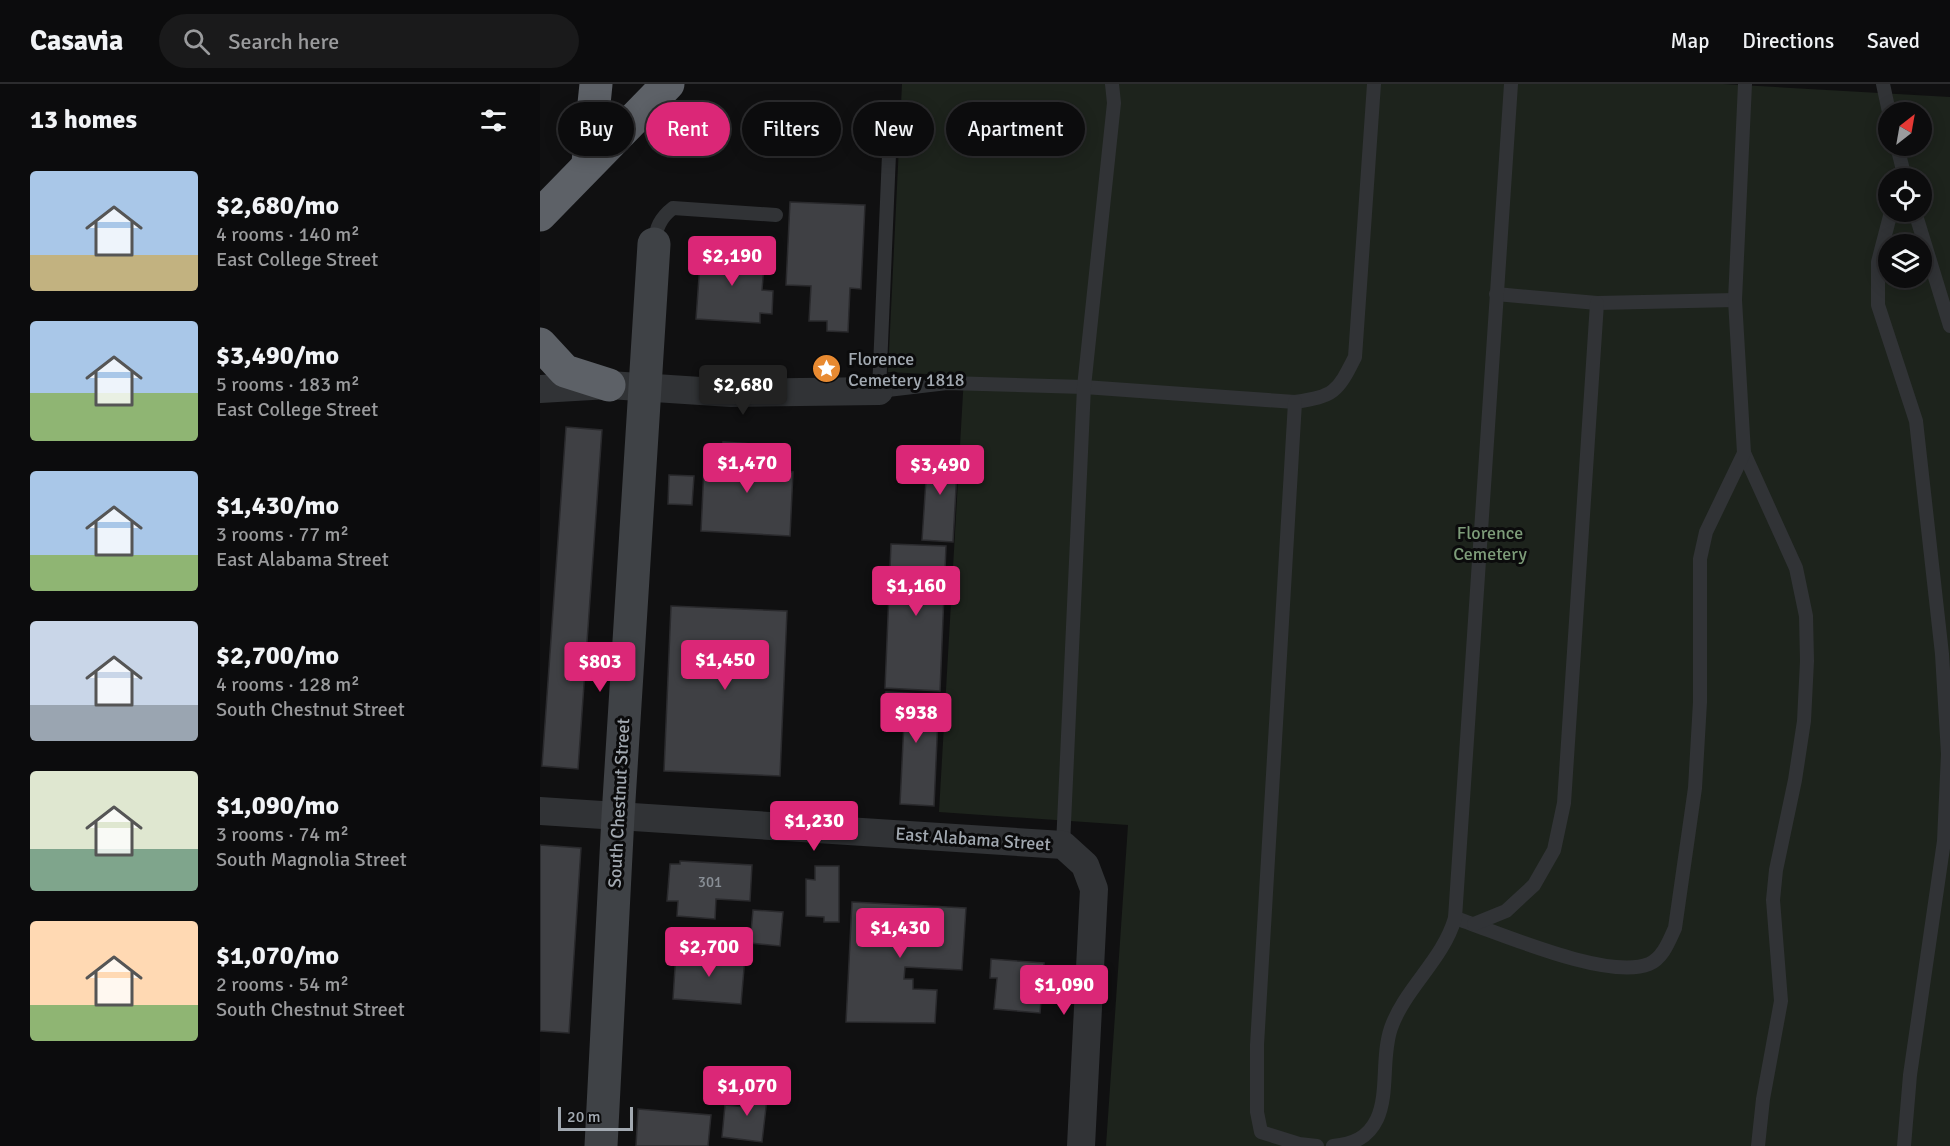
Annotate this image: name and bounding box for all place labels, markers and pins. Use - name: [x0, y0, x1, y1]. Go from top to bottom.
- pin: $2,190: [683, 236, 781, 287]
- place label: Florence Cemetery 1818: [848, 348, 965, 391]
- place icon: Florence Cemetery 1818: [811, 353, 843, 385]
- pin: $2,680: [694, 365, 792, 416]
- pin: $1,470: [698, 443, 796, 494]
- pin: $3,490: [891, 445, 989, 496]
- pin: $1,160: [867, 566, 965, 617]
- pin: $1,450: [676, 640, 774, 691]
- pin: $803: [564, 642, 636, 693]
- pin: $938: [880, 693, 952, 744]
- pin: $1,230: [765, 801, 863, 852]
- pin: $1,430: [851, 908, 949, 959]
- pin: $2,700: [660, 927, 758, 978]
- pin: $1,090: [1015, 965, 1113, 1016]
- pin: $1,070: [698, 1066, 796, 1117]

